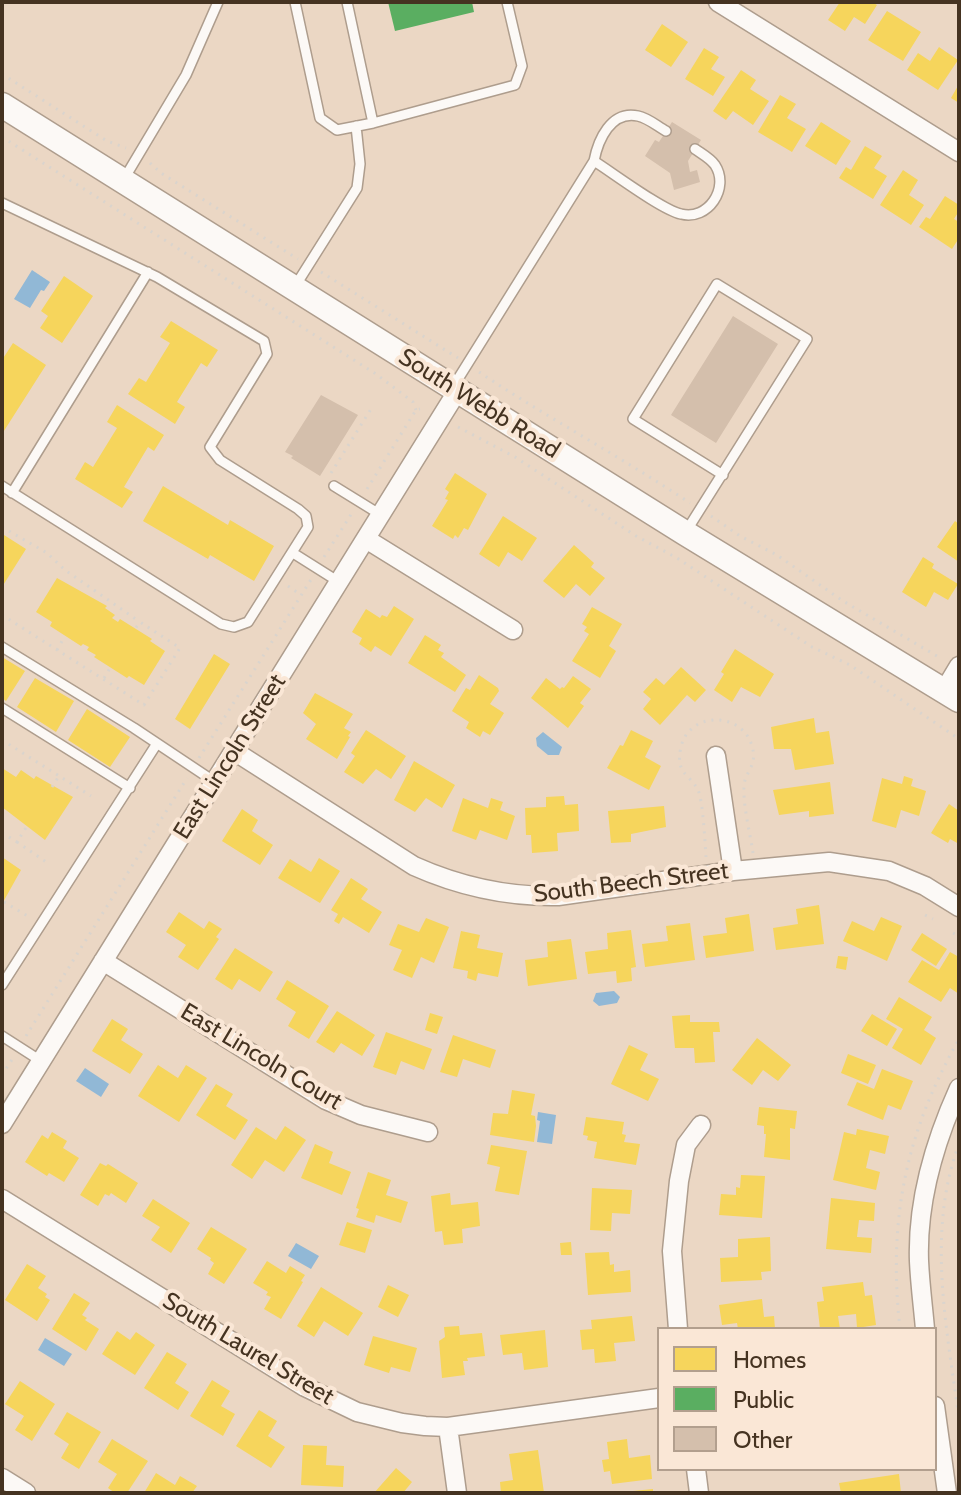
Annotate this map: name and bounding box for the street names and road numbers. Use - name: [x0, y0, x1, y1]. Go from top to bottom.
- street label: South Webb Road: [393, 343, 565, 465]
- street label: East Lincoln Street: [168, 669, 292, 845]
- street label: South Beech Street: [532, 857, 730, 909]
- street label: East Lincoln Court: [175, 998, 347, 1116]
- street label: South Laurel Street: [157, 1287, 339, 1411]

